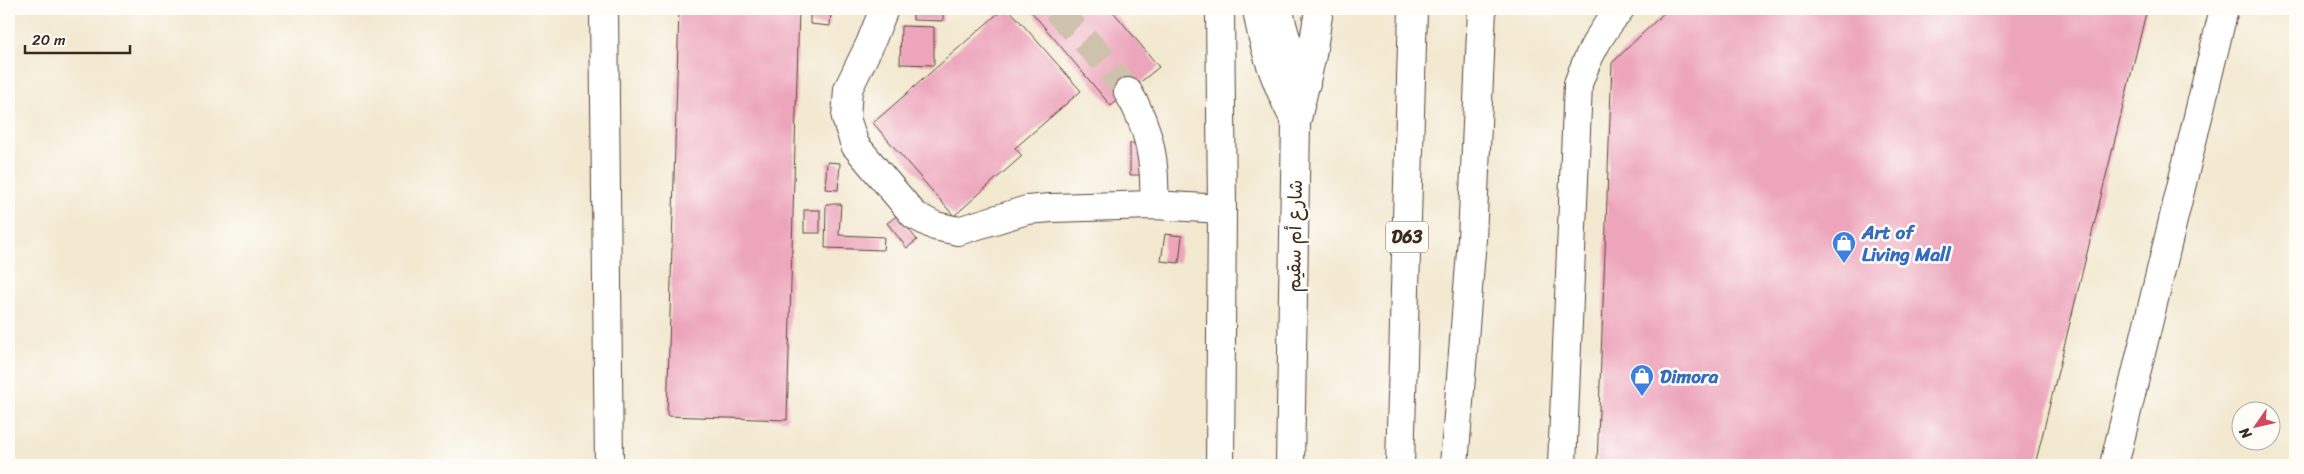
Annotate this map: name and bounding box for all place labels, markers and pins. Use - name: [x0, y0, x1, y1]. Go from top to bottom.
- place label: Art of Living Mall: [1861, 216, 1952, 271]
- shop icon: Art of Living Mall: [1831, 230, 1857, 264]
- place label: Dimora: [1660, 360, 1719, 393]
- shop icon: Dimora: [1629, 363, 1655, 397]

